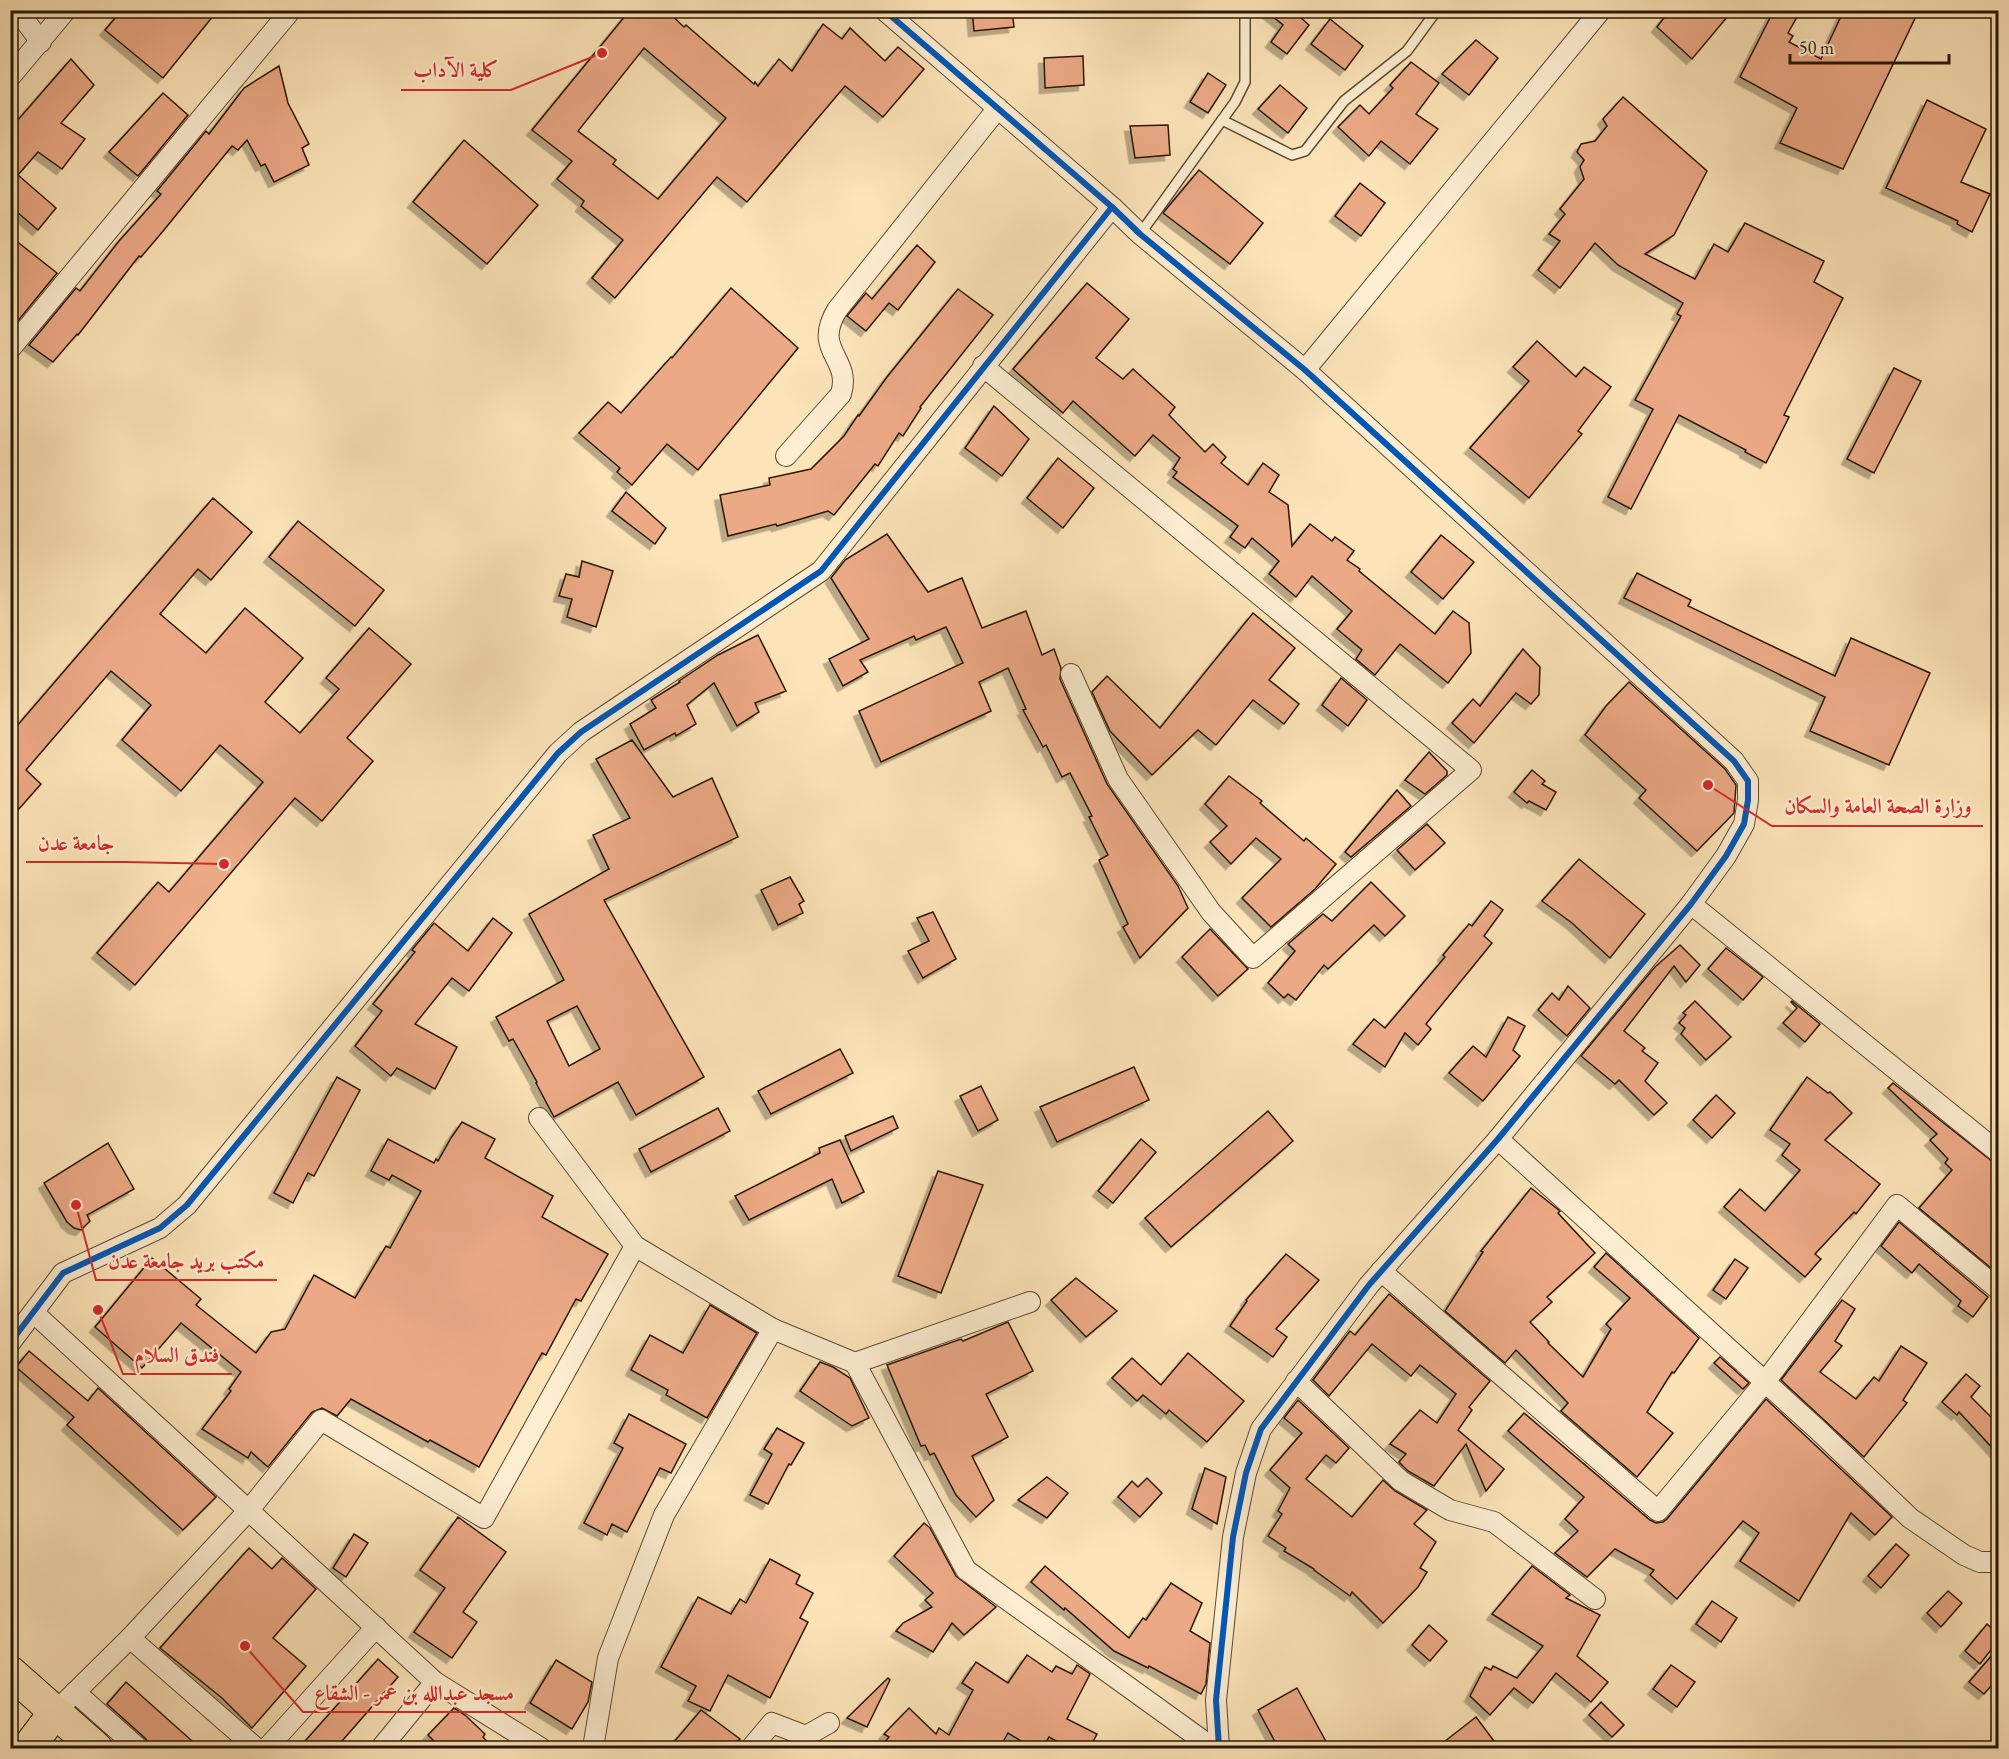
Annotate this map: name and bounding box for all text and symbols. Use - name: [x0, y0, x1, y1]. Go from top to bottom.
- scale bar: [1790, 27, 1949, 65]
- text: 50 m: [1799, 36, 1834, 59]
- callout: كلية الآداب: [401, 51, 511, 90]
- text: كلية الآداب: [413, 56, 499, 83]
- callout: وزارة الصحة العامة والسكان: [1772, 787, 1983, 826]
- text: وزارة الصحة العامة والسكان: [1784, 792, 1972, 819]
- callout: جامعة عدن: [26, 823, 126, 862]
- text: جامعة عدن: [38, 829, 114, 856]
- callout: مكتب بريد جامعة عدن: [96, 1241, 277, 1280]
- text: مكتب بريد جامعة عدن: [108, 1247, 264, 1275]
- callout: فندق السلام: [123, 1335, 232, 1374]
- text: فندق السلام: [135, 1341, 219, 1374]
- callout: مسجد عبدالله بن عمر - الشقاع: [303, 1673, 526, 1712]
- text: مسجد عبدالله بن عمر - الشقاع: [314, 1679, 514, 1710]

